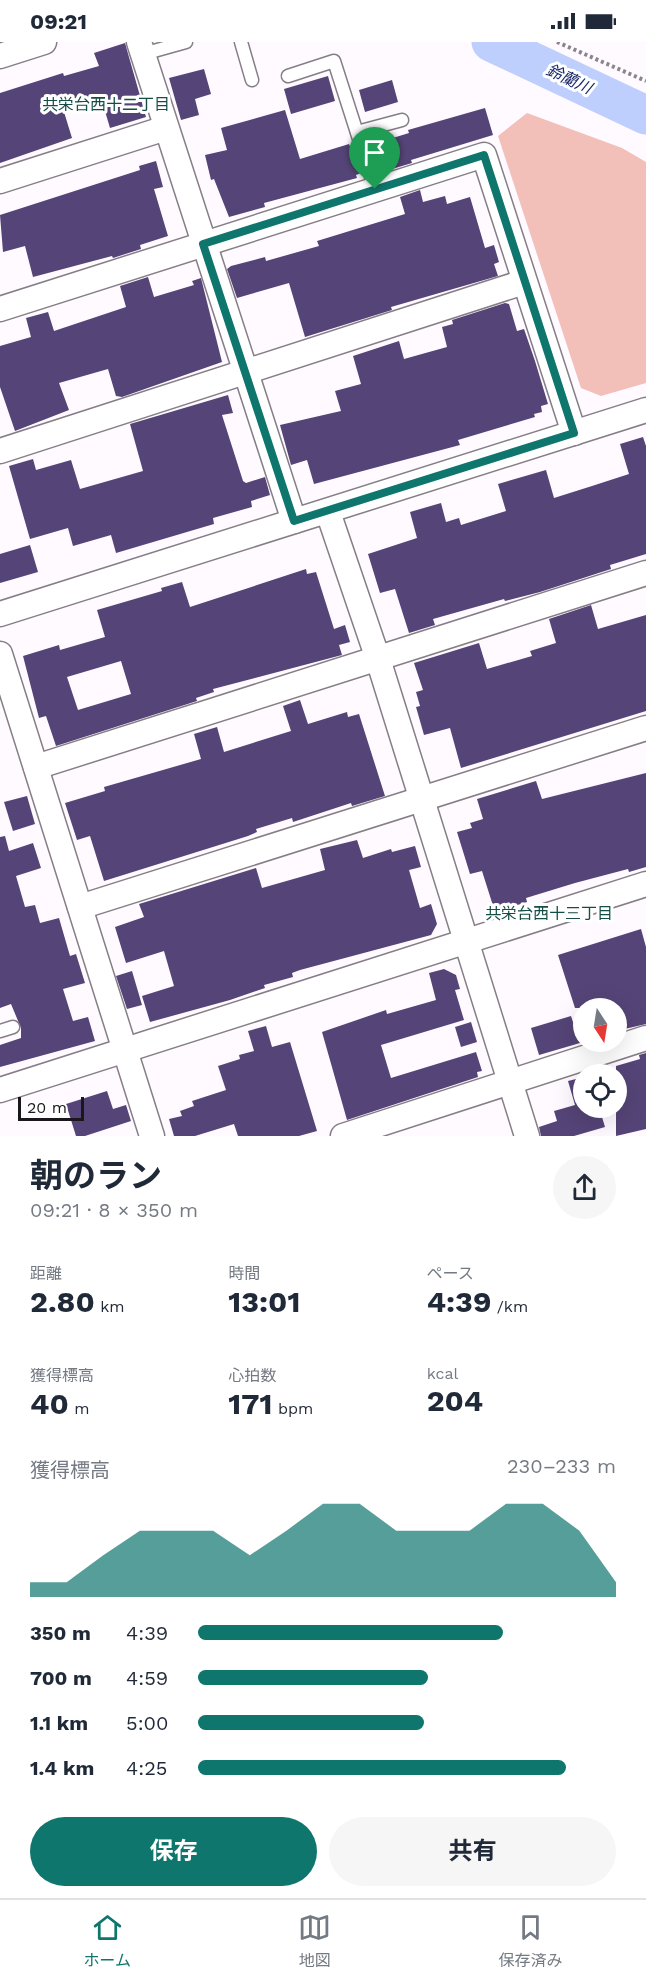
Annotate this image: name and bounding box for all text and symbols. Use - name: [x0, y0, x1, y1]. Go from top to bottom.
- text: 09:21: [30, 9, 87, 34]
- water label: 鈴蘭川: [543, 60, 597, 99]
- district label: 共栄台西十二丁目: [42, 95, 170, 114]
- pin: [349, 127, 400, 189]
- icon: arrive: [358, 136, 391, 169]
- district label: 共栄台西十三丁目: [485, 904, 613, 923]
- north arrow: [573, 998, 627, 1052]
- map controls: [573, 998, 627, 1118]
- button: locate: [573, 1064, 627, 1118]
- scale bar: [18, 1094, 84, 1122]
- text: 20 m: [27, 1098, 67, 1117]
- text: 朝のラン: [30, 1156, 162, 1195]
- button: share: [553, 1156, 616, 1219]
- text: 09:21 · 8 × 350 m: [30, 1198, 198, 1222]
- text: 距離: [30, 1264, 62, 1283]
- text: 時間: [228, 1264, 260, 1283]
- text: ペース: [427, 1264, 474, 1283]
- text: 2.80: [30, 1284, 95, 1319]
- text: 13:01: [228, 1284, 300, 1319]
- text: 4:39: [427, 1284, 491, 1319]
- text: km: [95, 1297, 125, 1316]
- text: /km: [491, 1297, 528, 1316]
- text: kcal: [427, 1364, 458, 1383]
- text: 獲得標高: [30, 1366, 94, 1385]
- text: 心拍数: [228, 1366, 276, 1385]
- text: 204: [427, 1383, 483, 1418]
- text: 40: [30, 1386, 69, 1421]
- text: 171: [228, 1386, 272, 1421]
- text: m: [69, 1399, 89, 1418]
- text: bpm: [272, 1399, 313, 1418]
- text: 230–233 m: [507, 1454, 616, 1478]
- text: 獲得標高: [30, 1458, 110, 1482]
- text: 350 m: [30, 1621, 91, 1645]
- text: 4:39: [126, 1621, 168, 1645]
- text: 700 m: [30, 1666, 92, 1690]
- text: 4:59: [126, 1666, 168, 1690]
- text: 1.1 km: [30, 1711, 88, 1735]
- text: 5:00: [126, 1711, 168, 1735]
- text: 1.4 km: [30, 1756, 94, 1780]
- text: 4:25: [126, 1756, 167, 1780]
- button: 保存: [30, 1817, 317, 1886]
- button: 共有: [329, 1817, 616, 1886]
- tab: ホーム: [84, 1911, 131, 1971]
- tab: 地図: [298, 1911, 331, 1971]
- tab: 保存済み: [498, 1911, 562, 1971]

